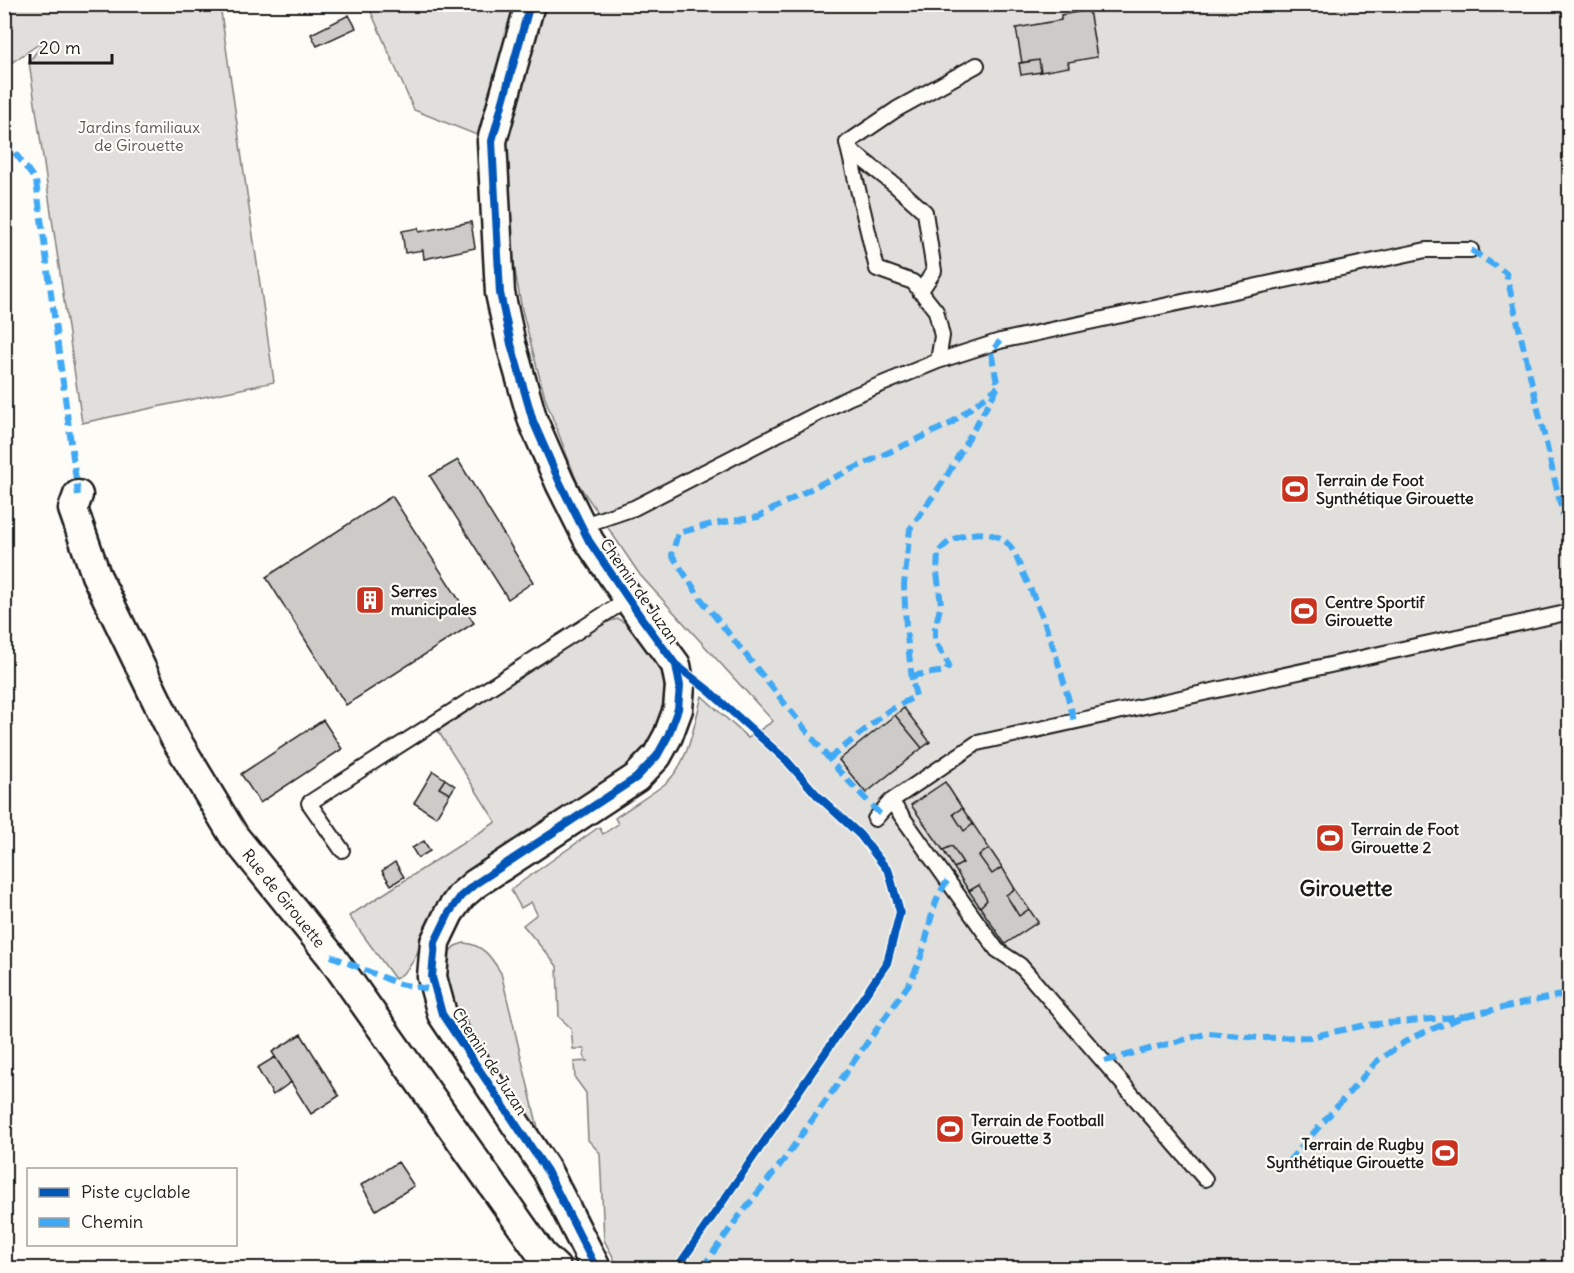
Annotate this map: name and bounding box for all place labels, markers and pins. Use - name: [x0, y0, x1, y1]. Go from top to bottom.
- place label: Terrain de Foot Synthétique Girouette: [1316, 470, 1474, 509]
- sports icon: Terrain de Foot Synthétique Girouette: [1279, 473, 1311, 505]
- place label: Serres municipales: [391, 581, 477, 620]
- building icon: Serres municipales: [354, 584, 386, 616]
- place label: Centre Sportif Girouette: [1325, 592, 1425, 630]
- sports icon: Centre Sportif Girouette: [1288, 595, 1320, 627]
- place label: Terrain de Foot Girouette 2: [1351, 819, 1460, 857]
- sports icon: Terrain de Foot Girouette 2: [1314, 822, 1346, 854]
- place label: Terrain de Football Girouette 3: [971, 1110, 1104, 1148]
- sports icon: Terrain de Football Girouette 3: [934, 1113, 966, 1145]
- place label: Terrain de Rugby Synthétique Girouette: [1266, 1134, 1424, 1173]
- sports icon: Terrain de Rugby Synthétique Girouette: [1429, 1137, 1461, 1169]

